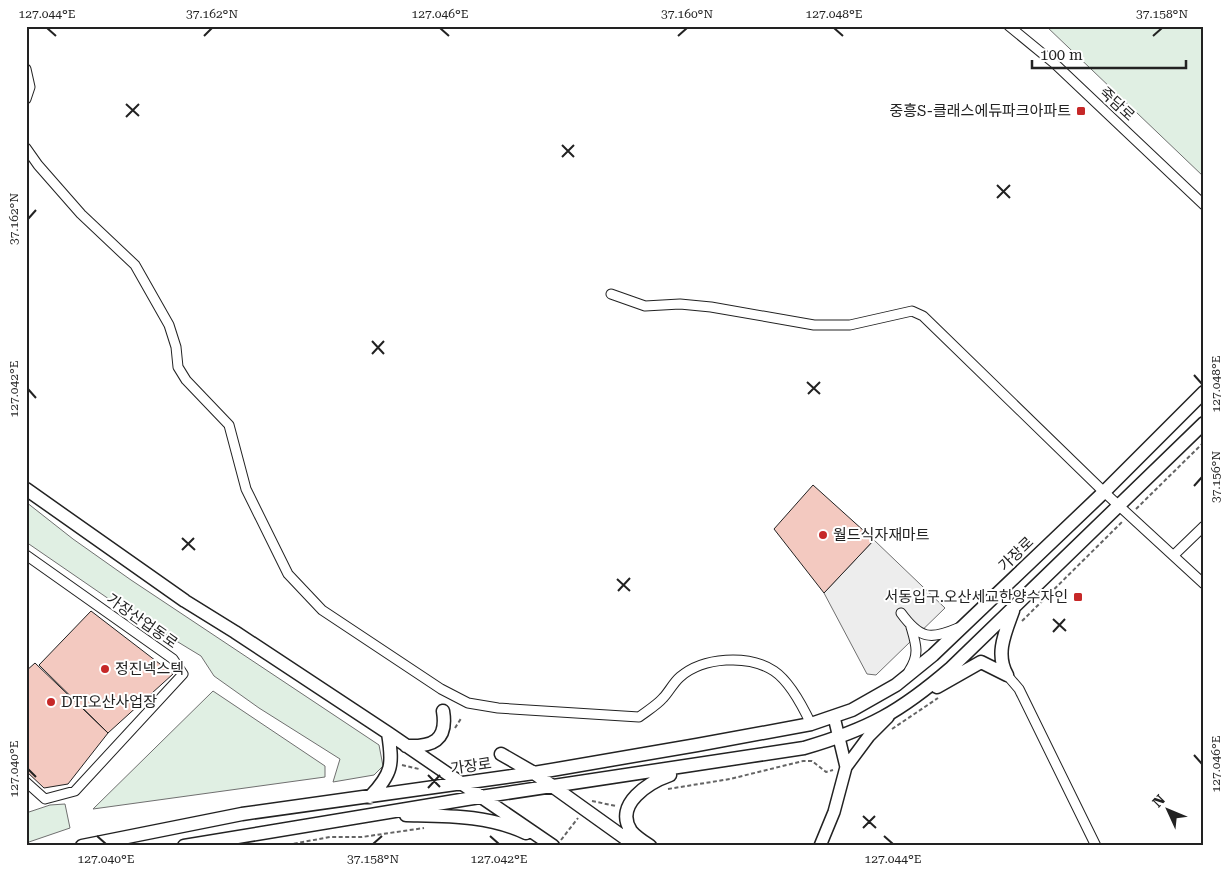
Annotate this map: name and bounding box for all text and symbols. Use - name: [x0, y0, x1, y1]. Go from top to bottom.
- text: 127.044°E: [19, 7, 75, 21]
- text: 37.162°N: [186, 7, 238, 21]
- text: 127.046°E: [412, 7, 468, 21]
- text: 37.160°N: [661, 7, 713, 21]
- text: 127.048°E: [806, 7, 862, 21]
- text: 37.158°N: [1136, 7, 1188, 21]
- scale bar: [1032, 38, 1186, 70]
- text: 100 m: [1040, 46, 1083, 64]
- street label: 죽담로: [1096, 83, 1138, 125]
- place label: 중흥S-클래스에듀파크아파트: [889, 102, 1071, 120]
- marker: 중흥S-클래스에듀파크아파트: [1075, 105, 1087, 117]
- text: 37.162°N: [7, 193, 21, 245]
- text: 127.048°E: [1209, 356, 1223, 412]
- text: 127.042°E: [7, 361, 21, 417]
- text: 37.156°N: [1209, 451, 1223, 503]
- place label: 월드식자재마트: [833, 526, 930, 544]
- marker: 월드식자재마트: [817, 529, 829, 541]
- street label: 가장로: [995, 533, 1037, 575]
- place label: 서동입구.오산세교한양수자인: [885, 588, 1068, 606]
- street label: 가장산업동로: [103, 590, 181, 652]
- marker: 서동입구.오산세교한양수자인: [1072, 591, 1084, 603]
- place label: 정진넥스텍: [115, 660, 184, 678]
- marker: 정진넥스텍: [99, 663, 111, 675]
- place label: DTI오산사업장: [61, 693, 157, 711]
- marker: DTI오산사업장: [45, 696, 57, 708]
- text: 127.046°E: [1209, 736, 1223, 792]
- text: 127.040°E: [7, 741, 21, 797]
- street label: 가장로: [449, 754, 493, 778]
- north arrow: [1142, 784, 1192, 834]
- text: N: [1149, 791, 1168, 810]
- text: 127.040°E: [78, 852, 134, 866]
- text: 37.158°N: [347, 852, 399, 866]
- text: 127.042°E: [471, 852, 527, 866]
- text: 127.044°E: [865, 852, 921, 866]

